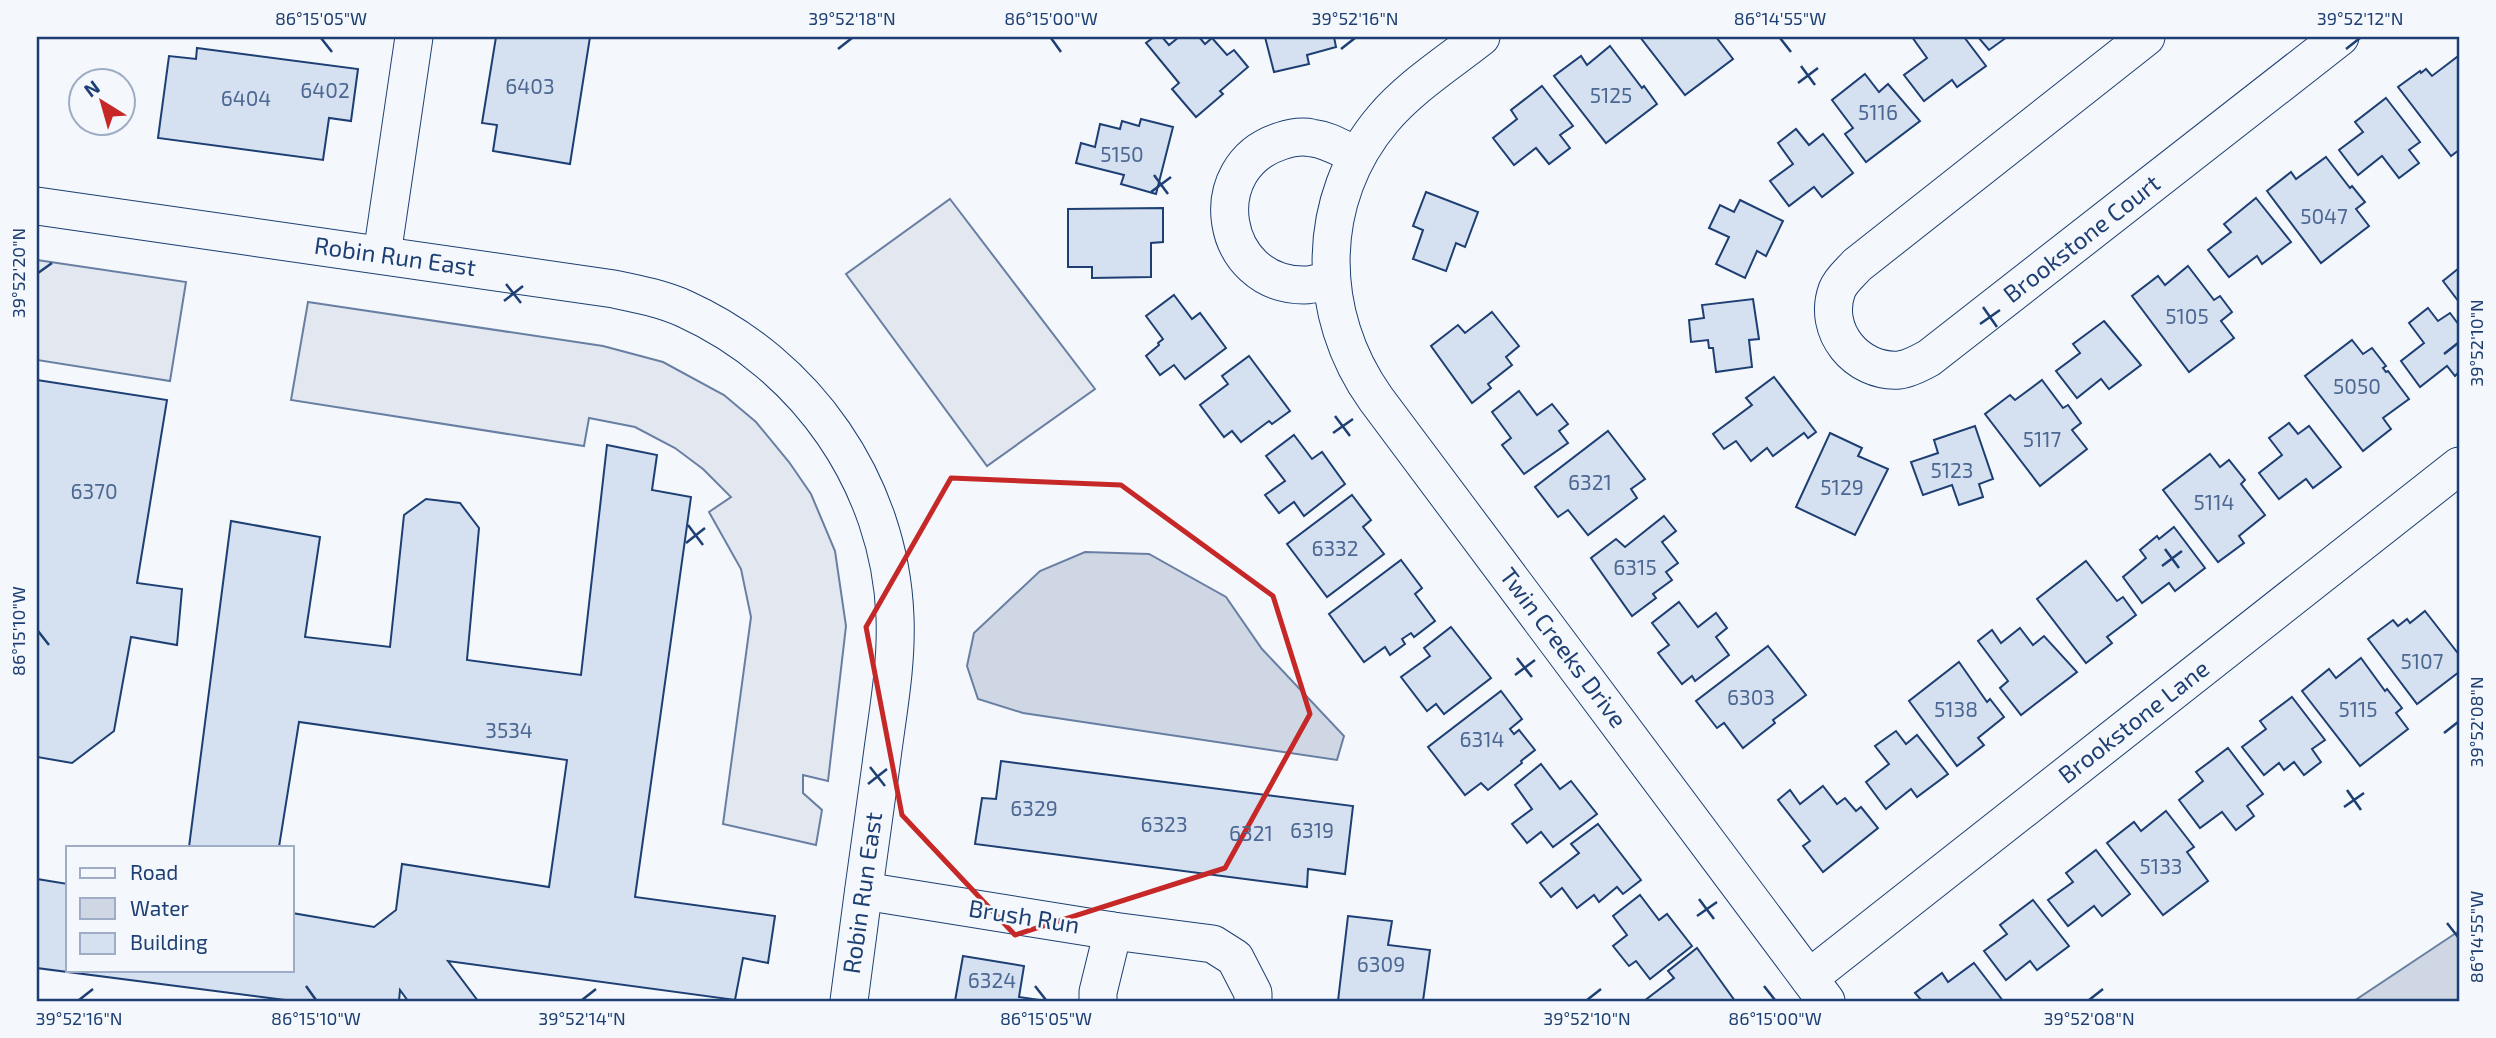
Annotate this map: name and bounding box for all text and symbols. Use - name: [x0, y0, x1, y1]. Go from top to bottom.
- text: 86°15'05"W: [275, 7, 367, 29]
- text: 39°52'18"N: [808, 7, 896, 29]
- text: 86°15'00"W: [1004, 7, 1098, 29]
- text: 39°52'16"N: [1312, 7, 1398, 29]
- text: 86°14'55"W: [1734, 7, 1826, 29]
- text: 39°52'12"N: [2317, 7, 2403, 29]
- north arrow: [66, 66, 136, 136]
- house number: 6403: [505, 73, 555, 98]
- text: N: [79, 75, 104, 101]
- house number: 6402: [300, 77, 350, 102]
- house number: 5125: [1590, 82, 1632, 107]
- house number: 6404: [221, 85, 271, 110]
- house number: 5116: [1858, 99, 1898, 124]
- house number: 5150: [1100, 141, 1144, 166]
- street label: Brookstone Court: [1997, 168, 2165, 308]
- house number: 5047: [2300, 203, 2348, 228]
- text: 39°52'20"N: [7, 228, 29, 318]
- street label: Robin Run East: [312, 230, 478, 281]
- text: 39°52'10"N: [2465, 299, 2487, 387]
- house number: 5105: [2165, 303, 2209, 328]
- house number: 5050: [2333, 373, 2381, 398]
- house number: 5117: [2023, 426, 2062, 451]
- house number: 5123: [1930, 457, 1974, 482]
- house number: 6321: [1568, 469, 1612, 494]
- house number: 5129: [1820, 474, 1864, 499]
- house number: 6370: [70, 478, 118, 503]
- house number: 5114: [2194, 489, 2234, 514]
- house number: 6332: [1311, 535, 1359, 560]
- house number: 6315: [1613, 554, 1657, 579]
- street label: Twin Creeks Drive: [1495, 561, 1634, 733]
- text: 86°15'10"W: [7, 586, 29, 676]
- house number: 5107: [2400, 648, 2444, 673]
- street label: Brookstone Lane: [2052, 653, 2214, 789]
- text: 39°52'08"N: [2465, 676, 2487, 768]
- house number: 6303: [1727, 684, 1775, 709]
- house number: 5138: [1934, 696, 1978, 721]
- house number: 5115: [2338, 696, 2378, 721]
- house number: 3534: [485, 717, 533, 742]
- house number: 6314: [1460, 726, 1504, 751]
- house number: 6329: [1010, 795, 1058, 820]
- street label: Robin Run East: [836, 810, 887, 976]
- house number: 6323: [1140, 811, 1188, 836]
- house number: 6319: [1290, 817, 1334, 842]
- house number: 6321: [1229, 820, 1273, 845]
- legend: [66, 846, 294, 972]
- house number: 5133: [2140, 853, 2182, 878]
- text: Road: [130, 859, 178, 884]
- text: 86°14'55"W: [2465, 891, 2487, 983]
- street label: Brush Run: [967, 892, 1082, 939]
- text: Water: [130, 895, 189, 920]
- text: Building: [130, 929, 208, 954]
- house number: 6309: [1357, 951, 1405, 976]
- house number: 6324: [968, 967, 1016, 992]
- text: 39°52'16"N: [36, 1007, 122, 1029]
- text: 86°15'10"W: [271, 1007, 361, 1029]
- text: 39°52'14"N: [538, 1007, 626, 1029]
- text: 86°15'05"W: [1000, 1007, 1092, 1029]
- text: 39°52'10"N: [1543, 1007, 1631, 1029]
- text: 86°15'00"W: [1728, 1007, 1822, 1029]
- text: 39°52'08"N: [2043, 1007, 2135, 1029]

